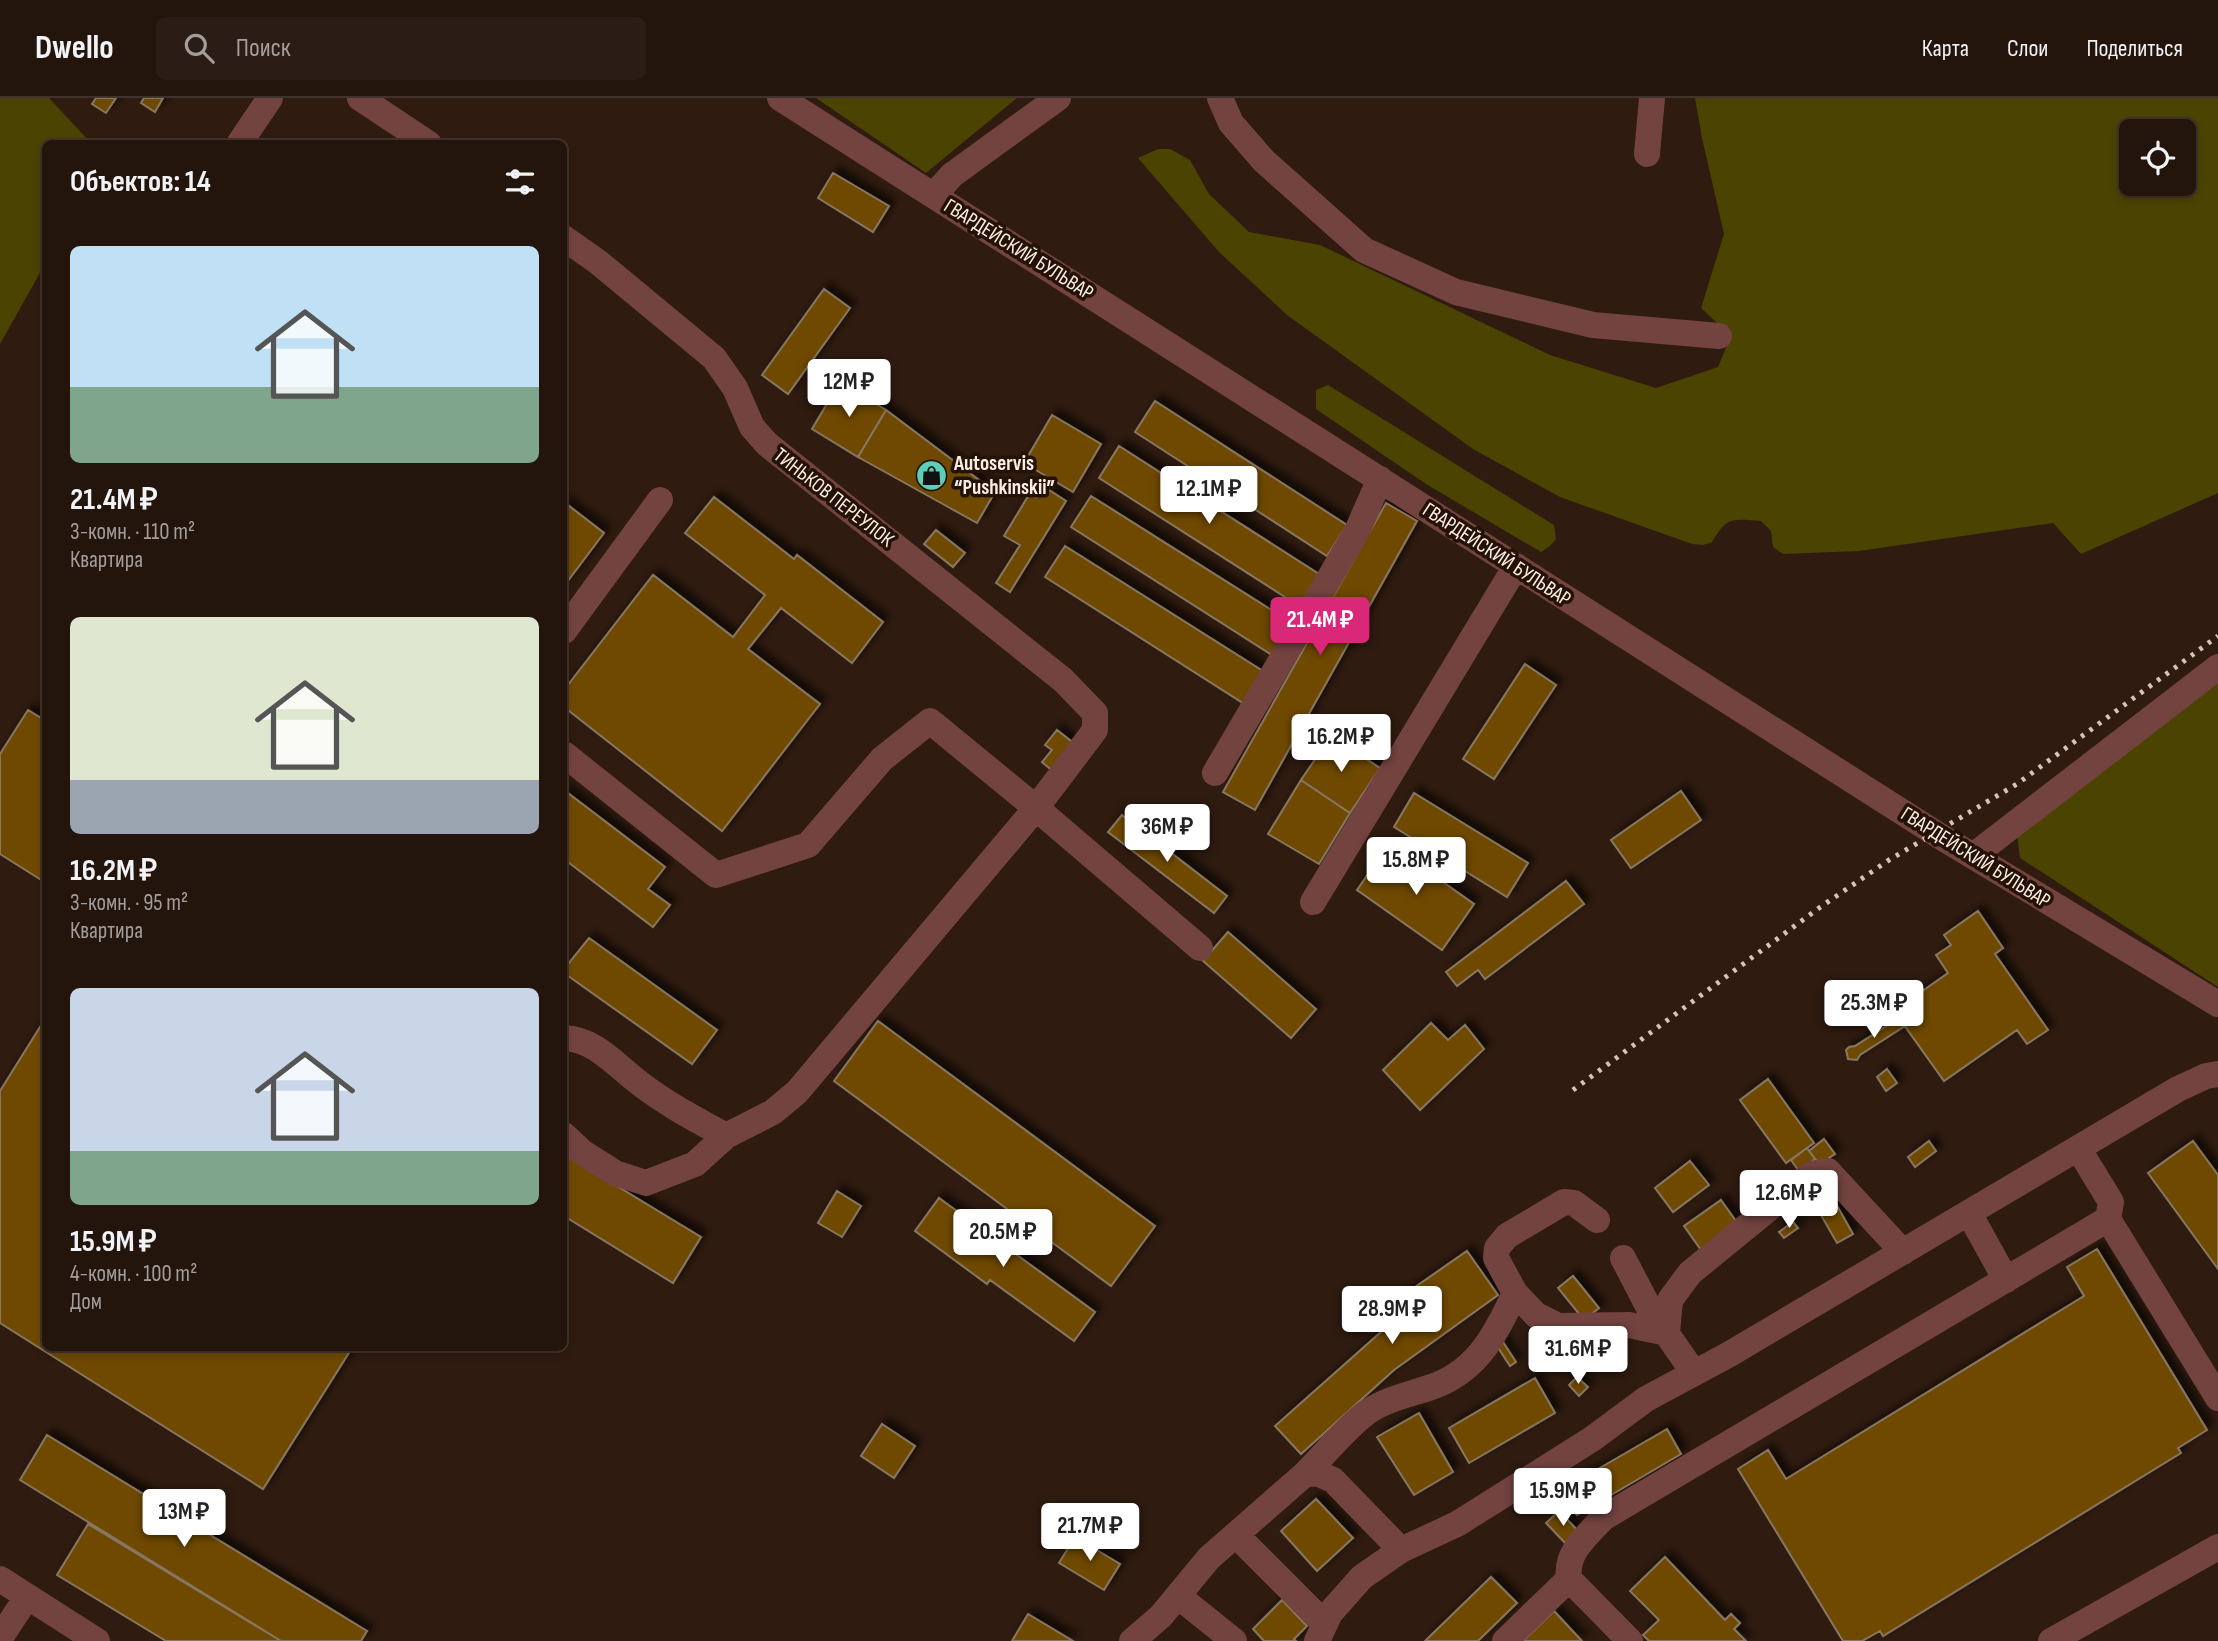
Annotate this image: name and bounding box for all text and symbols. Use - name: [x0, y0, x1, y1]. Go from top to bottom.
- search box: [156, 17, 646, 80]
- text: Dwello: [35, 28, 114, 68]
- icon: search: [180, 29, 218, 67]
- text: Поиск: [236, 33, 291, 64]
- text: Карта: [1922, 34, 1969, 63]
- text: Слои: [2007, 34, 2048, 63]
- text: Поделиться: [2086, 34, 2183, 63]
- map controls: [2119, 119, 2196, 196]
- button: locate: [2119, 119, 2196, 196]
- icon: filters: [501, 163, 539, 201]
- text: Объектов: 14: [70, 164, 211, 200]
- street label: ГВАРДЕЙСКИЙ БУЛЬВАР: [939, 193, 1098, 306]
- icon: home: [242, 291, 368, 417]
- pin: 12M ₽: [800, 360, 898, 419]
- text: 12M ₽: [824, 368, 874, 396]
- street label: ТИНЬКОВ ПЕРЕУЛОК: [768, 443, 899, 553]
- place label: Autoservis “Pushkinskii”: [953, 451, 1055, 500]
- shop icon: Autoservis “Pushkinskii”: [914, 458, 948, 492]
- pin: 12.1M ₽: [1144, 466, 1274, 526]
- text: 12.1M ₽: [1176, 475, 1242, 503]
- text: 21.4M ₽: [70, 482, 158, 518]
- street label: ГВАРДЕЙСКИЙ БУЛЬВАР: [1418, 497, 1576, 612]
- text: 3-комн. · 110 m²: [70, 518, 195, 546]
- text: Квартира: [70, 546, 143, 574]
- pin: 21.4M ₽: [1255, 598, 1385, 657]
- text: 21.4M ₽: [1286, 606, 1354, 634]
- icon: home: [242, 662, 368, 788]
- pin: 16.2M ₽: [1276, 714, 1406, 774]
- text: 16.2M ₽: [1308, 723, 1374, 751]
- street label: ГВАРДЕЙСКИЙ БУЛЬВАР: [1896, 801, 2055, 914]
- pin: 36M ₽: [1118, 804, 1216, 864]
- text: 36M ₽: [1141, 813, 1193, 841]
- pin: 15.8M ₽: [1351, 838, 1481, 897]
- text: 15.8M ₽: [1383, 846, 1449, 874]
- text: 16.2M ₽: [70, 853, 157, 889]
- text: 3-комн. · 95 m²: [70, 889, 188, 917]
- text: Квартира: [70, 917, 143, 945]
- pin: 25.3M ₽: [1809, 981, 1939, 1040]
- text: 25.3M ₽: [1840, 989, 1908, 1017]
- icon: home: [242, 1033, 368, 1159]
- pin: 12.6M ₽: [1724, 1170, 1854, 1230]
- text: 12.6M ₽: [1756, 1179, 1822, 1207]
- pin: 20.5M ₽: [938, 1210, 1068, 1269]
- text: 20.5M ₽: [969, 1218, 1037, 1246]
- text: 15.9M ₽: [70, 1224, 157, 1260]
- text: 4-комн. · 100 m²: [70, 1260, 197, 1288]
- pin: 28.9M ₽: [1327, 1286, 1457, 1346]
- text: Дом: [70, 1288, 102, 1316]
- text: 28.9M ₽: [1358, 1295, 1426, 1323]
- pin: 31.6M ₽: [1513, 1326, 1643, 1386]
- text: 31.6M ₽: [1545, 1335, 1612, 1363]
- pin: 15.9M ₽: [1498, 1468, 1628, 1528]
- text: 15.9M ₽: [1530, 1477, 1596, 1505]
- pin: 13M ₽: [135, 1490, 233, 1549]
- text: 13M ₽: [159, 1498, 209, 1526]
- pin: 21.7M ₽: [1025, 1504, 1155, 1563]
- text: 21.7M ₽: [1057, 1512, 1123, 1540]

